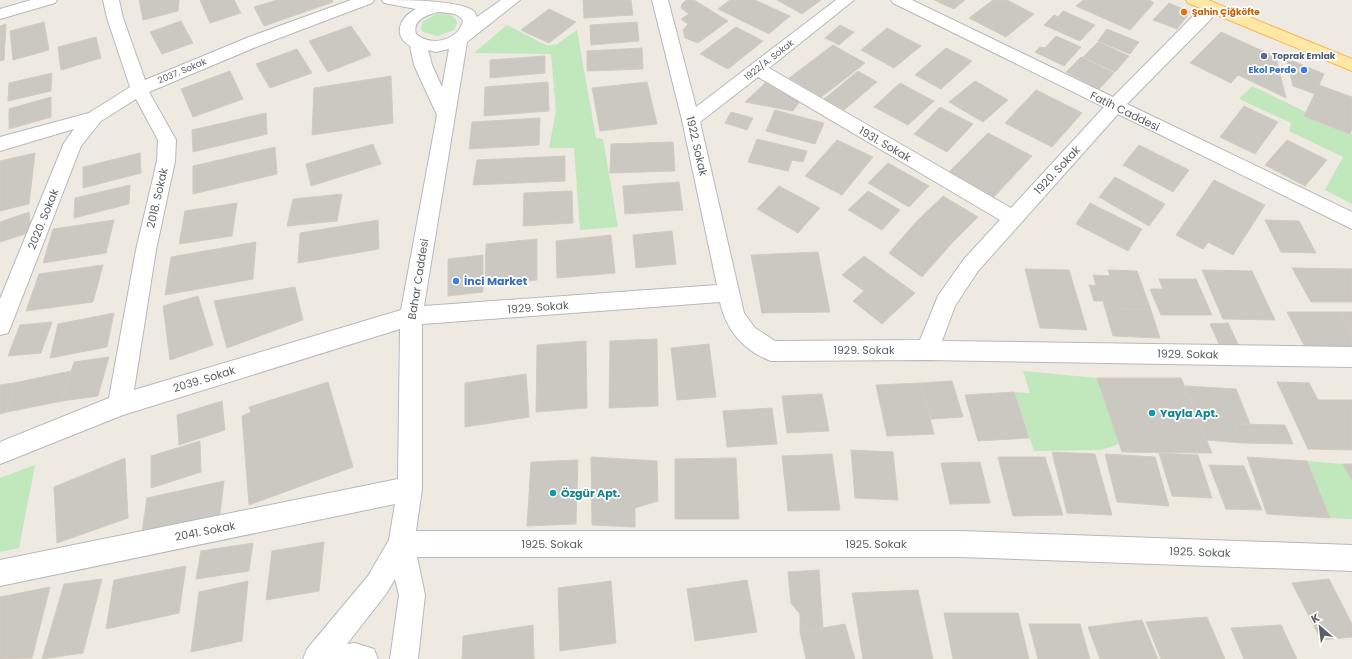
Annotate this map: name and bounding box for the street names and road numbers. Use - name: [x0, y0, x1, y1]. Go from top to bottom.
- street label: 1922/A. Sokak: [742, 37, 797, 83]
- street label: 2037. Sokak: [156, 55, 208, 87]
- street label: Fatih Caddesi: [1087, 87, 1163, 135]
- street label: 1922. Sokak: [682, 115, 712, 178]
- street label: 1931. Sokak: [856, 123, 914, 166]
- street label: 1920. Sokak: [1030, 142, 1084, 198]
- street label: 2018. Sokak: [142, 166, 172, 230]
- street label: 2020. Sokak: [24, 186, 63, 252]
- street label: Bahar Caddesi: [404, 237, 432, 321]
- street label: 1929. Sokak: [507, 297, 569, 317]
- street label: 1929. Sokak: [833, 342, 895, 358]
- street label: 1929. Sokak: [1157, 345, 1219, 363]
- street label: 2039. Sokak: [171, 362, 237, 396]
- street label: 2041. Sokak: [173, 517, 237, 545]
- street label: 1925. Sokak: [521, 536, 583, 552]
- street label: 1925. Sokak: [845, 536, 907, 552]
- street label: 1925. Sokak: [1169, 543, 1231, 561]

